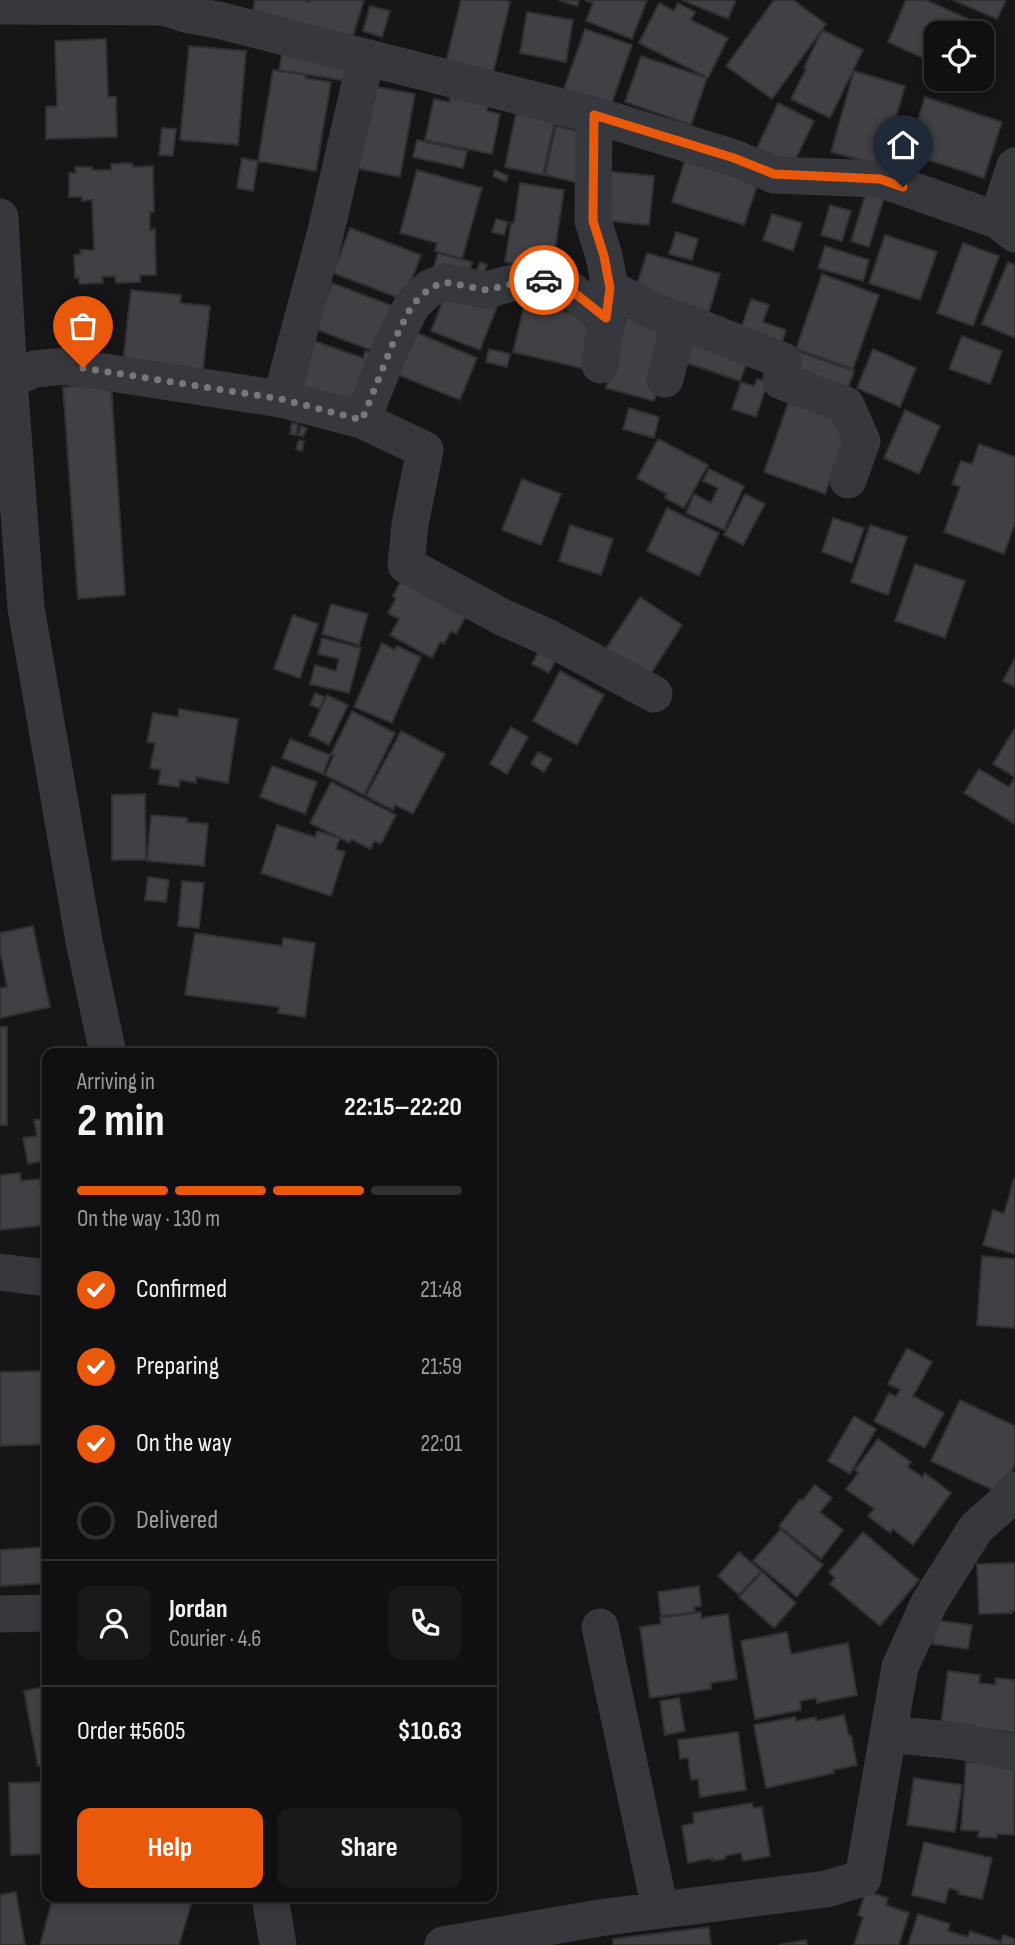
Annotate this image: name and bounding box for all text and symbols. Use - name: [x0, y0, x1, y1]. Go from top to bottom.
- map controls: [924, 21, 994, 91]
- button: locate: [924, 21, 994, 91]
- pin: [873, 115, 933, 187]
- icon: home: [884, 126, 922, 164]
- courier: [509, 245, 579, 315]
- icon: car: [525, 261, 563, 299]
- pin: [53, 296, 113, 368]
- icon: bag: [64, 307, 102, 345]
- text: Arriving in: [77, 1068, 155, 1096]
- text: 22:15–22:20: [344, 1092, 462, 1123]
- text: 2 min: [77, 1094, 165, 1149]
- text: On the way · 130 m: [77, 1205, 220, 1233]
- icon: check: [77, 1271, 115, 1309]
- text: Confirmed: [136, 1274, 227, 1305]
- text: 21:48: [420, 1276, 462, 1304]
- icon: check: [77, 1348, 115, 1386]
- text: Preparing: [136, 1351, 219, 1382]
- text: 21:59: [421, 1353, 462, 1381]
- icon: check: [77, 1425, 115, 1463]
- text: On the way: [136, 1428, 232, 1459]
- text: 22:01: [420, 1430, 462, 1458]
- text: Delivered: [136, 1505, 218, 1536]
- button: person: [77, 1586, 151, 1660]
- button: phone: [388, 1586, 462, 1660]
- text: Jordan: [169, 1594, 227, 1625]
- text: Courier · 4.6: [169, 1625, 261, 1653]
- text: Order #5605: [77, 1716, 185, 1747]
- text: $10.63: [397, 1716, 462, 1747]
- button: Help: [77, 1808, 263, 1888]
- button: Share: [277, 1808, 462, 1888]

